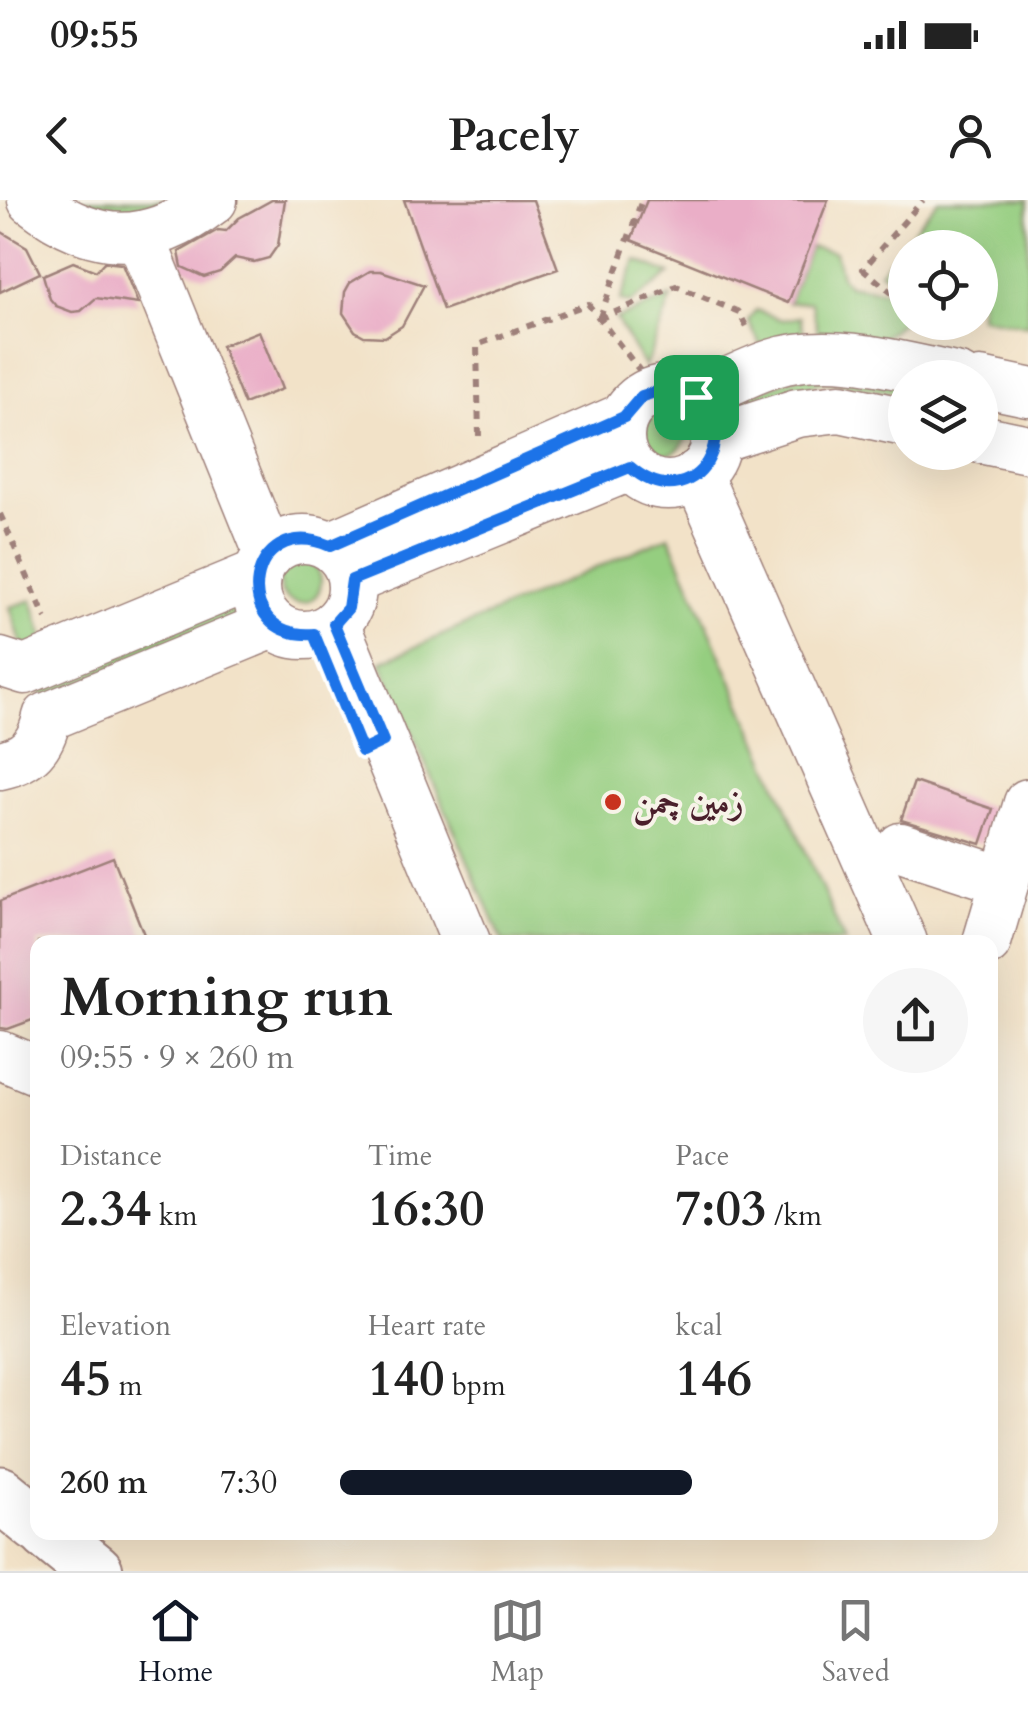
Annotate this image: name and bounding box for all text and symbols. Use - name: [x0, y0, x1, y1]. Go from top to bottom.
- text: 09:55: [50, 9, 139, 61]
- text: Pacely: [448, 105, 580, 166]
- icon: back: [30, 108, 85, 163]
- icon: person: [943, 108, 998, 163]
- map controls: [888, 230, 998, 470]
- button: locate: [888, 230, 998, 340]
- pin: [654, 355, 739, 440]
- button: layers: [888, 360, 998, 470]
- icon: arrive: [669, 370, 724, 425]
- place label: زمین چمن: [633, 778, 744, 826]
- marker: زمین چمن: [602, 791, 624, 813]
- text: Morning run: [60, 961, 393, 1035]
- button: share: [863, 968, 968, 1073]
- text: 09:55 · 9 × 260 m: [60, 1036, 294, 1080]
- text: Distance: [60, 1137, 162, 1175]
- text: Time: [368, 1137, 432, 1175]
- text: Pace: [675, 1137, 729, 1175]
- text: 2.34: [60, 1175, 151, 1243]
- text: 16:30: [368, 1175, 485, 1243]
- text: 7:03: [675, 1175, 767, 1243]
- text: km: [151, 1197, 198, 1235]
- text: /km: [767, 1197, 822, 1235]
- text: Elevation: [60, 1307, 171, 1345]
- text: Heart rate: [368, 1307, 486, 1345]
- text: kcal: [675, 1307, 722, 1345]
- text: 45: [60, 1345, 111, 1413]
- text: 140: [368, 1345, 445, 1413]
- text: 146: [675, 1345, 752, 1413]
- text: m: [111, 1367, 142, 1405]
- text: bpm: [445, 1367, 506, 1405]
- text: 260 m: [60, 1461, 147, 1505]
- text: 7:30: [220, 1461, 277, 1505]
- tab: Home: [138, 1593, 213, 1691]
- tab: Map: [490, 1593, 545, 1691]
- tab: Saved: [822, 1593, 890, 1691]

